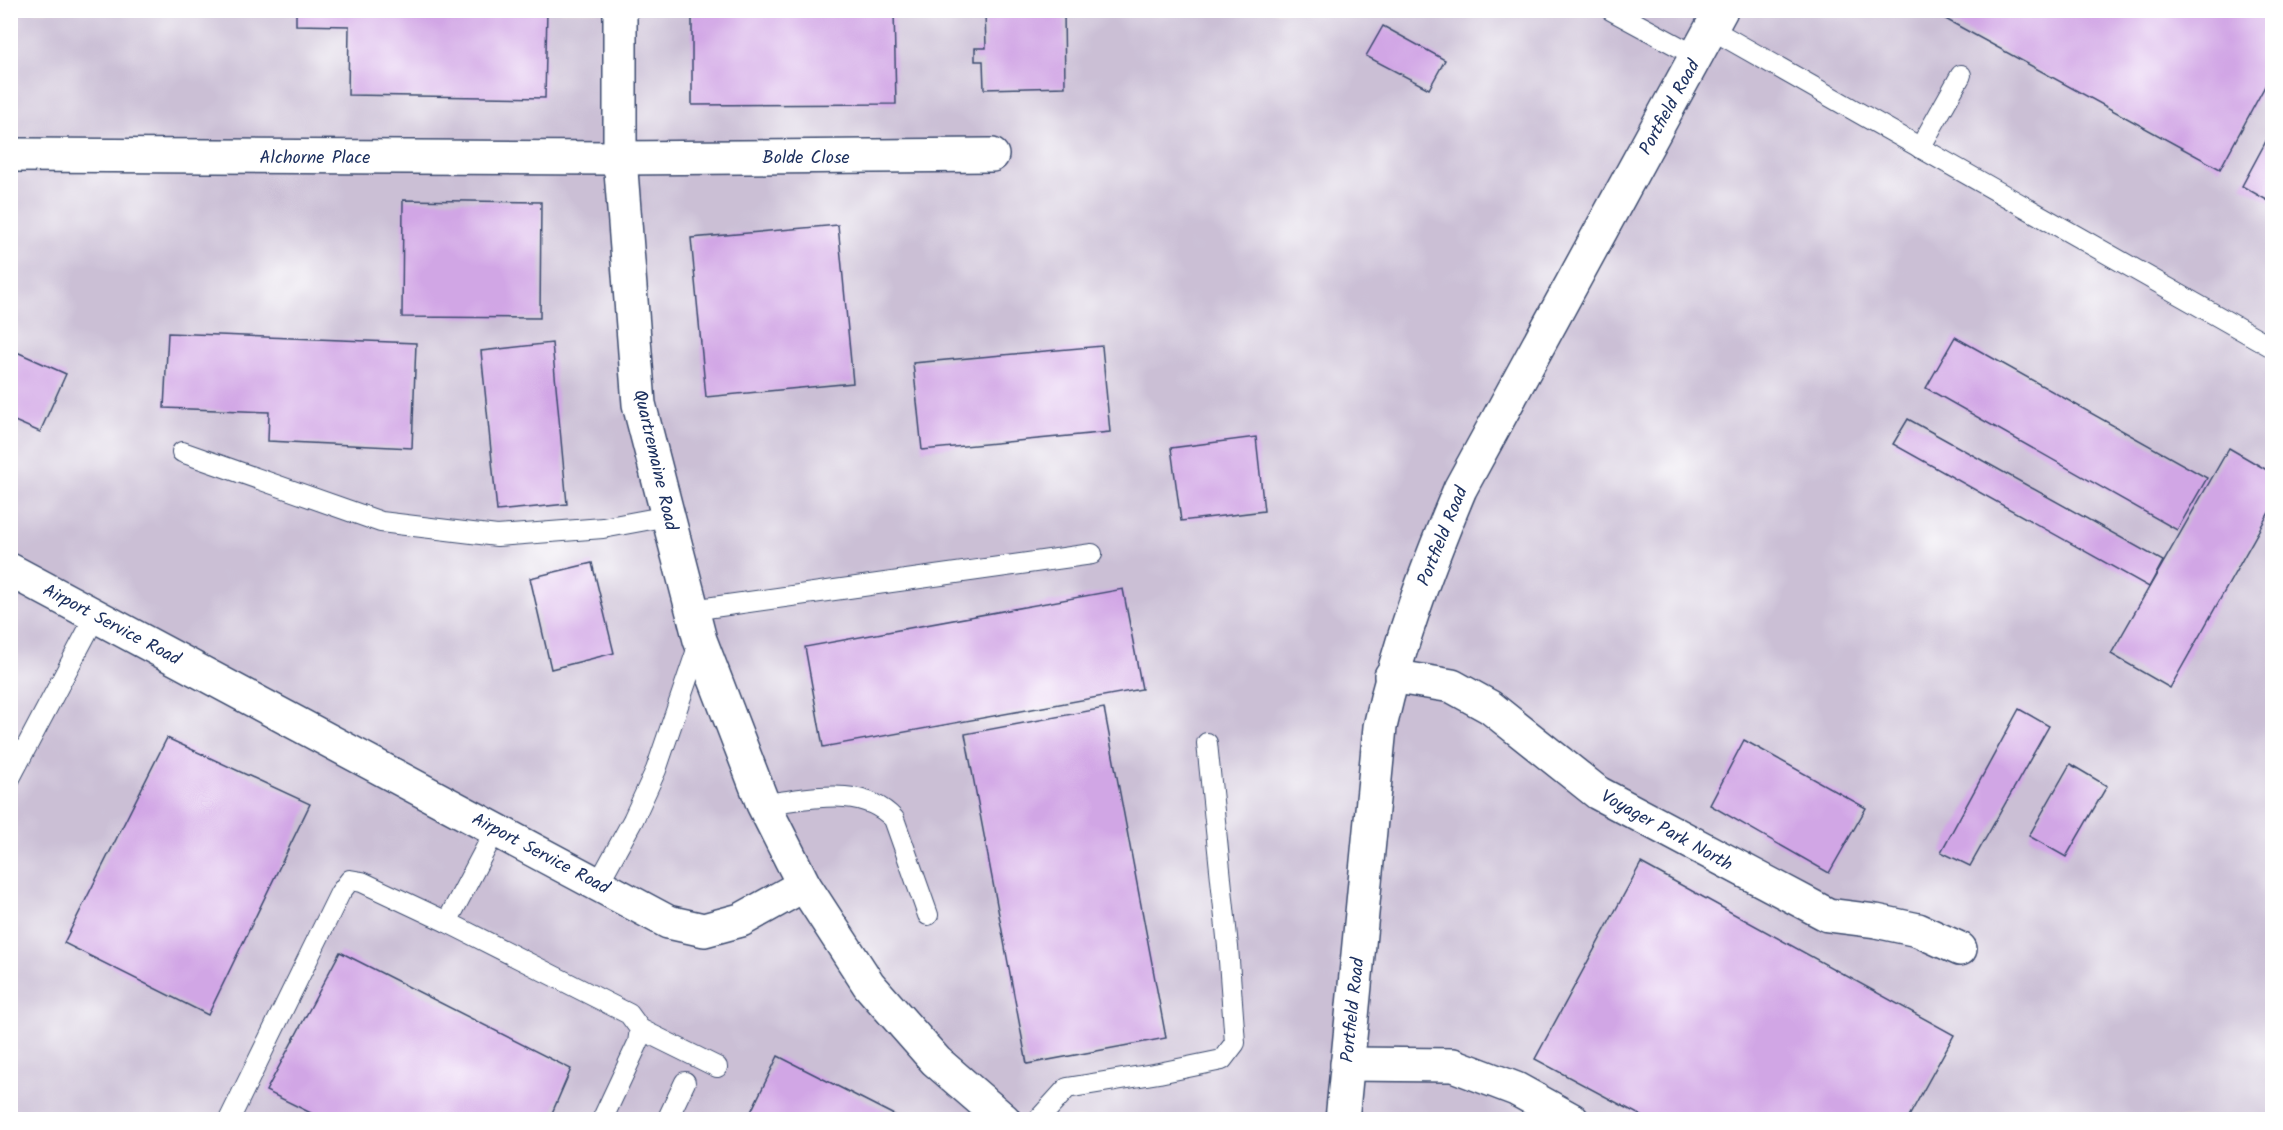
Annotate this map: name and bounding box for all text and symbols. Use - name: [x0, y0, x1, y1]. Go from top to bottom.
- street label: Portfield Road: [1632, 54, 1709, 161]
- street label: Alchorne Place: [260, 144, 370, 173]
- street label: Bolde Close: [762, 144, 850, 173]
- street label: Quartremaine Road: [624, 387, 685, 535]
- street label: Portfield Road: [1410, 481, 1477, 591]
- street label: Airport Service Road: [37, 577, 187, 675]
- street label: Voyager Park North: [1595, 783, 1738, 880]
- street label: Airport Service Road: [466, 806, 616, 904]
- street label: Portfield Road: [1334, 955, 1374, 1064]

